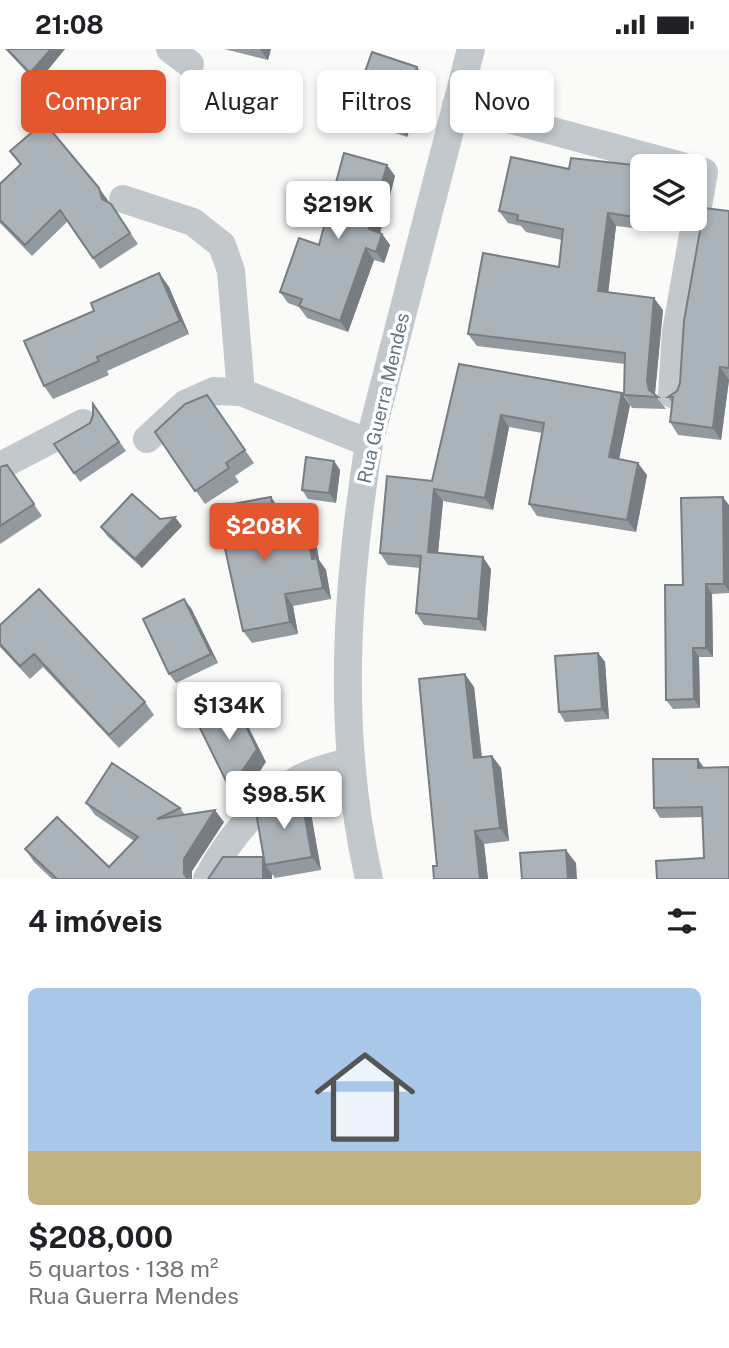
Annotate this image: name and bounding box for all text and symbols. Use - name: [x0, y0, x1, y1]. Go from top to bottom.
- text: 21:08: [35, 9, 104, 40]
- chip: Comprar: [21, 70, 166, 133]
- chip: Alugar: [180, 70, 303, 133]
- chip: Filtros: [317, 70, 436, 133]
- chip: Novo: [450, 70, 554, 133]
- map controls: [630, 154, 707, 231]
- button: layers: [630, 154, 707, 231]
- pin: $219K: [289, 181, 387, 241]
- text: $219K: [302, 190, 374, 217]
- street label: Rua Guerra Mendes: [353, 311, 413, 485]
- pin: $208K: [215, 503, 313, 563]
- text: $208K: [226, 512, 302, 539]
- pin: $134K: [180, 683, 278, 742]
- text: $134K: [193, 691, 265, 718]
- pin: $98.5K: [227, 771, 341, 831]
- text: $98.5K: [242, 780, 326, 807]
- icon: filters: [663, 902, 701, 940]
- text: 4 imóveis: [28, 903, 163, 939]
- icon: home: [302, 1034, 428, 1160]
- text: $208,000: [28, 1219, 173, 1255]
- text: 5 quartos · 138 m²: [28, 1255, 218, 1282]
- text: Rua Guerra Mendes: [28, 1282, 239, 1309]

